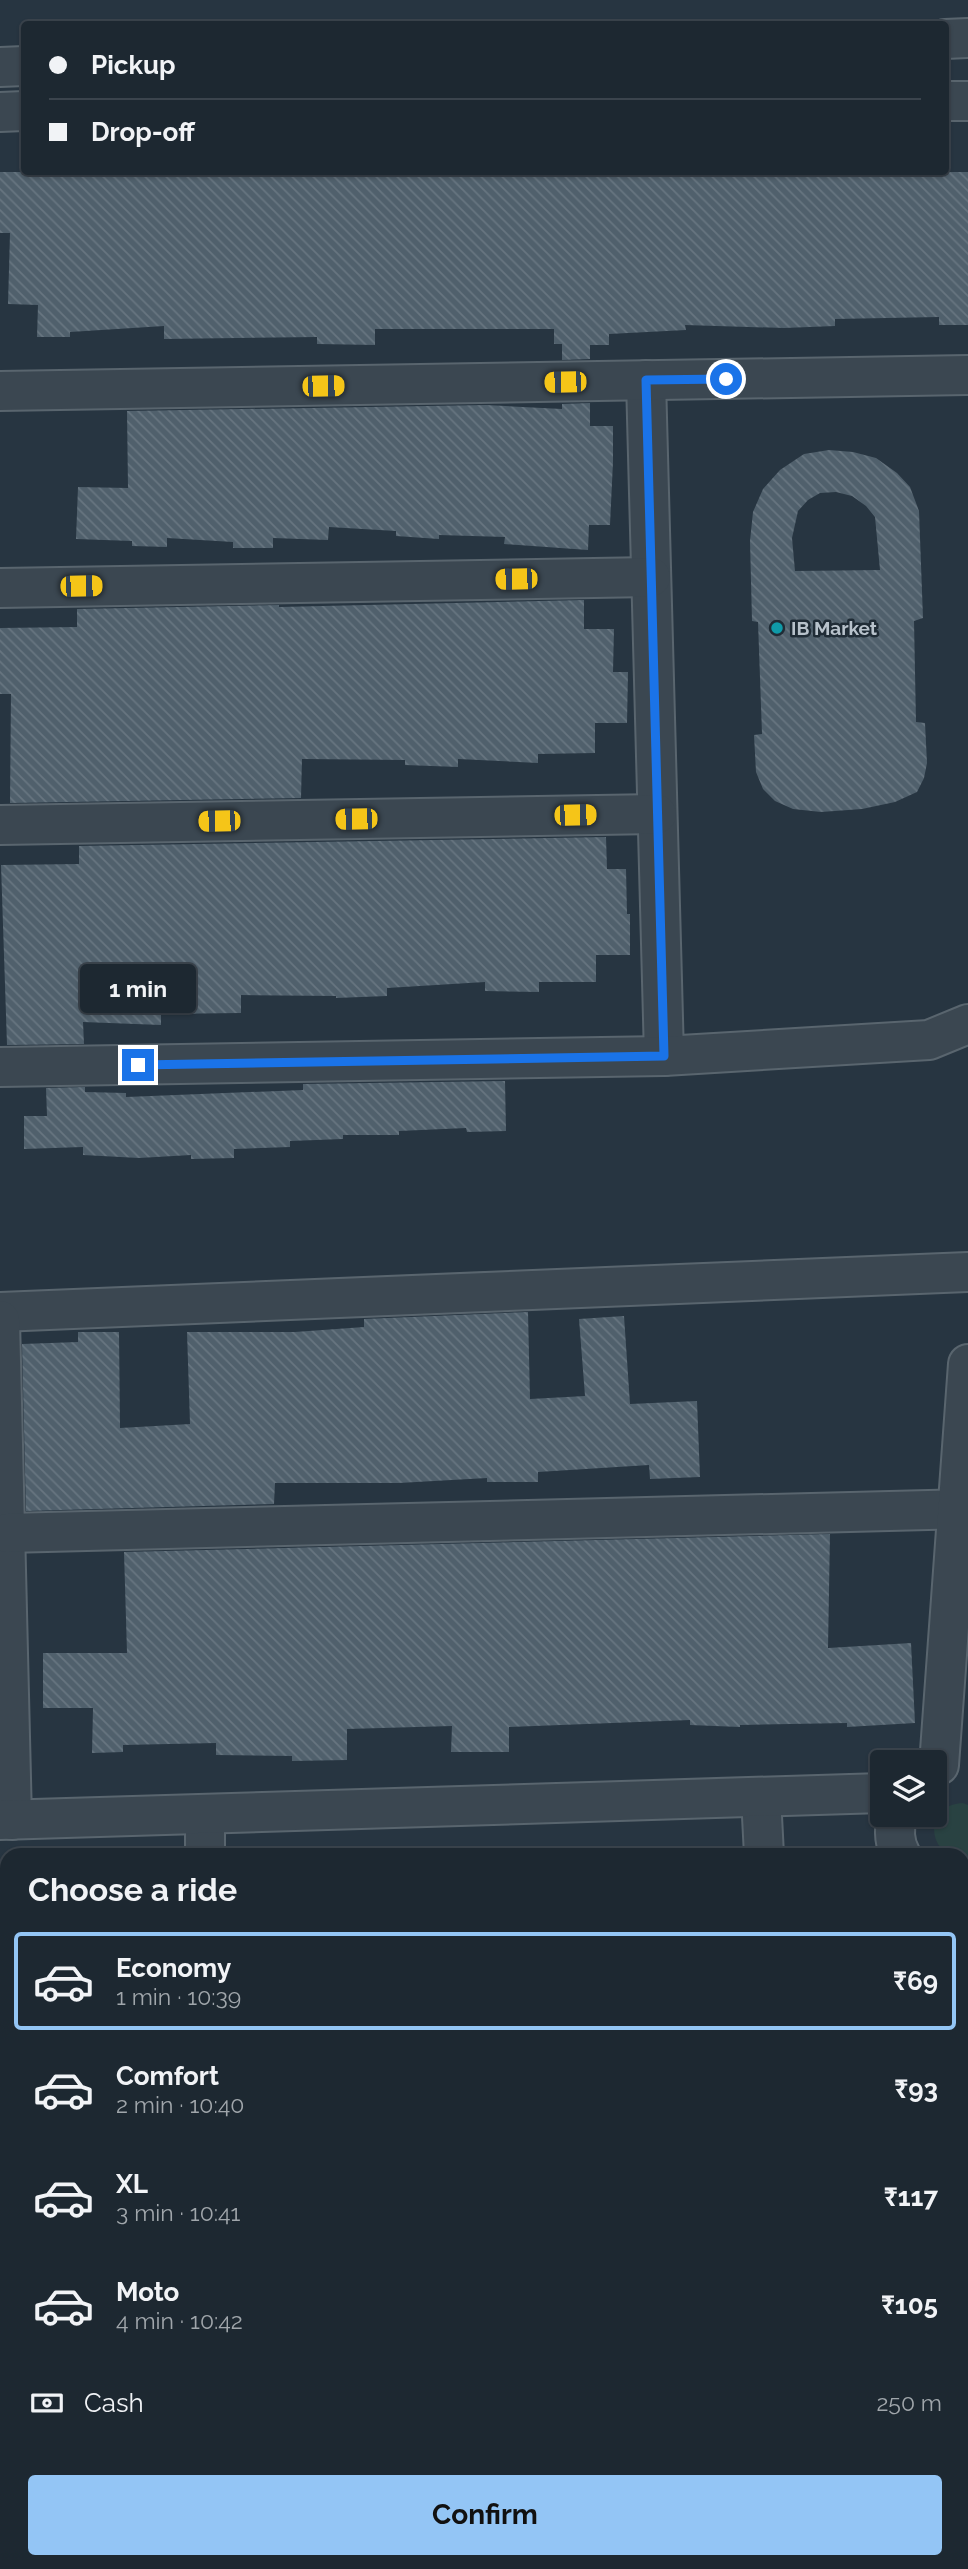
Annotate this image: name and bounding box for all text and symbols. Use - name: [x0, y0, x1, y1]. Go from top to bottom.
- text: Pickup: [91, 50, 176, 80]
- text: Drop-off: [91, 117, 195, 147]
- route start: [710, 363, 742, 395]
- car: [544, 371, 587, 393]
- car: [302, 375, 345, 397]
- car: [495, 568, 538, 590]
- car: [60, 575, 103, 597]
- place label: IB Market: [791, 617, 878, 639]
- marker: IB Market: [769, 620, 785, 636]
- car: [554, 804, 597, 826]
- car: [335, 808, 378, 830]
- car: [198, 810, 241, 832]
- callout: 1 min: [80, 964, 196, 1012]
- text: 1 min: [109, 975, 167, 1002]
- route end: [122, 1049, 154, 1081]
- map controls: [870, 1750, 947, 1827]
- button: layers: [870, 1750, 947, 1827]
- text: Choose a ride: [28, 1871, 237, 1908]
- icon: car: [32, 1950, 95, 2013]
- text: Economy: [116, 1953, 231, 1983]
- text: ₹69: [893, 1966, 938, 1996]
- text: 1 min · 10:39: [116, 1983, 241, 2010]
- icon: car: [32, 2058, 95, 2121]
- text: Comfort: [116, 2061, 219, 2091]
- text: ₹93: [894, 2074, 938, 2104]
- text: 2 min · 10:40: [116, 2091, 244, 2118]
- icon: car: [32, 2166, 95, 2229]
- text: XL: [116, 2169, 148, 2199]
- text: ₹117: [884, 2182, 938, 2212]
- text: 3 min · 10:41: [116, 2199, 240, 2226]
- icon: car: [32, 2274, 95, 2337]
- text: Moto: [116, 2277, 179, 2307]
- text: ₹105: [881, 2290, 938, 2320]
- text: 4 min · 10:42: [116, 2307, 243, 2334]
- icon: cash: [28, 2384, 66, 2422]
- text: Cash: [84, 2388, 144, 2418]
- text: 250 m: [876, 2389, 942, 2416]
- button: Confirm: [28, 2475, 942, 2555]

